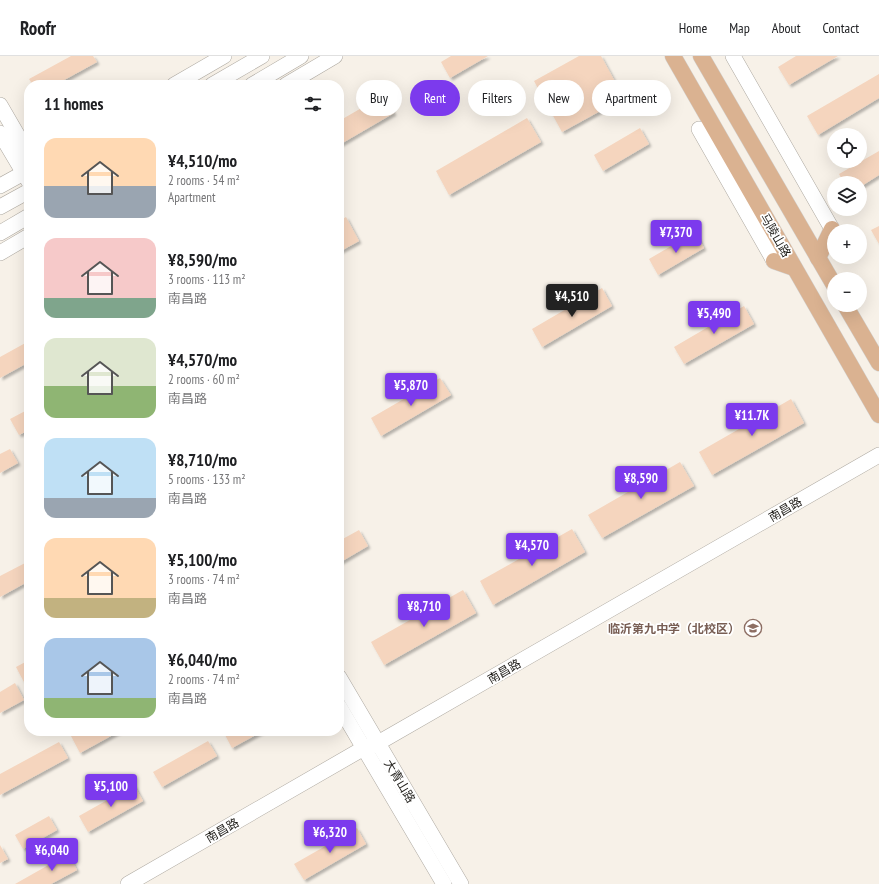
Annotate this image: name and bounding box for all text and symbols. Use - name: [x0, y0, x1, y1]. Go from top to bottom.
- text: Roofr: [20, 16, 56, 40]
- text: Home: [679, 19, 707, 37]
- text: Map: [729, 19, 750, 37]
- text: About: [772, 19, 801, 37]
- text: Contact: [823, 19, 859, 37]
- chip: Buy: [356, 80, 402, 116]
- chip: Rent: [410, 80, 460, 116]
- chip: Filters: [468, 80, 526, 116]
- chip: New: [534, 80, 584, 116]
- chip: Apartment: [592, 80, 671, 116]
- text: 11 homes: [44, 93, 103, 115]
- icon: filters: [302, 93, 324, 115]
- map controls: [827, 128, 867, 312]
- button: locate: [827, 128, 867, 168]
- text: ¥4,510/mo: [168, 150, 237, 172]
- icon: home: [76, 154, 124, 202]
- text: 2 rooms · 54 m²: [168, 172, 240, 189]
- button: layers: [827, 176, 867, 216]
- text: Apartment: [168, 189, 216, 206]
- street label: 马陵山路: [758, 210, 794, 260]
- pin: ¥7,370: [643, 220, 709, 254]
- text: ¥7,370: [660, 224, 692, 241]
- button: +: [827, 224, 867, 264]
- text: ¥8,590/mo: [168, 249, 237, 271]
- icon: home: [76, 254, 124, 302]
- text: 3 rooms · 113 m²: [168, 271, 246, 288]
- button: −: [827, 272, 867, 312]
- pin: ¥4,510: [539, 284, 605, 318]
- text: ¥4,510: [555, 288, 589, 305]
- text: 南昌路: [168, 290, 207, 307]
- pin: ¥5,490: [681, 301, 747, 335]
- text: ¥5,490: [697, 305, 731, 322]
- text: ¥4,570/mo: [168, 349, 237, 371]
- icon: home: [76, 354, 124, 402]
- text: 2 rooms · 60 m²: [168, 371, 240, 388]
- pin: ¥5,870: [378, 373, 444, 407]
- text: ¥5,870: [394, 377, 428, 394]
- text: 南昌路: [168, 390, 207, 407]
- pin: ¥11.7K: [719, 403, 785, 437]
- text: ¥11.7K: [735, 407, 769, 424]
- text: ¥8,710/mo: [168, 449, 237, 471]
- icon: home: [76, 454, 124, 502]
- pin: ¥8,590: [608, 466, 674, 500]
- text: ¥8,590: [624, 470, 658, 487]
- text: 5 rooms · 133 m²: [168, 471, 246, 488]
- text: 南昌路: [168, 490, 207, 507]
- street label: 南昌路: [766, 494, 804, 524]
- pin: ¥4,570: [499, 533, 565, 567]
- text: ¥4,570: [515, 537, 549, 554]
- text: ¥5,100/mo: [168, 549, 237, 571]
- icon: home: [76, 554, 124, 602]
- text: 3 rooms · 74 m²: [168, 571, 240, 588]
- text: 南昌路: [168, 590, 207, 607]
- pin: ¥8,710: [391, 594, 457, 628]
- text: ¥8,710: [407, 598, 441, 615]
- school or university icon: 临沂第九中学（北校区）: [743, 618, 763, 638]
- place label: 临沂第九中学（北校区）: [608, 621, 740, 636]
- text: ¥6,040/mo: [168, 649, 237, 671]
- icon: home: [76, 654, 124, 702]
- street label: 南昌路: [485, 656, 523, 686]
- text: 2 rooms · 74 m²: [168, 671, 240, 688]
- text: 南昌路: [168, 690, 207, 707]
- street label: 大青山路: [381, 757, 419, 805]
- pin: ¥5,100: [78, 774, 144, 808]
- text: ¥5,100: [94, 778, 128, 795]
- street label: 南昌路: [203, 815, 241, 845]
- pin: ¥6,320: [297, 820, 363, 854]
- text: ¥6,320: [313, 824, 347, 841]
- pin: ¥6,040: [19, 838, 85, 872]
- text: ¥6,040: [35, 842, 69, 859]

